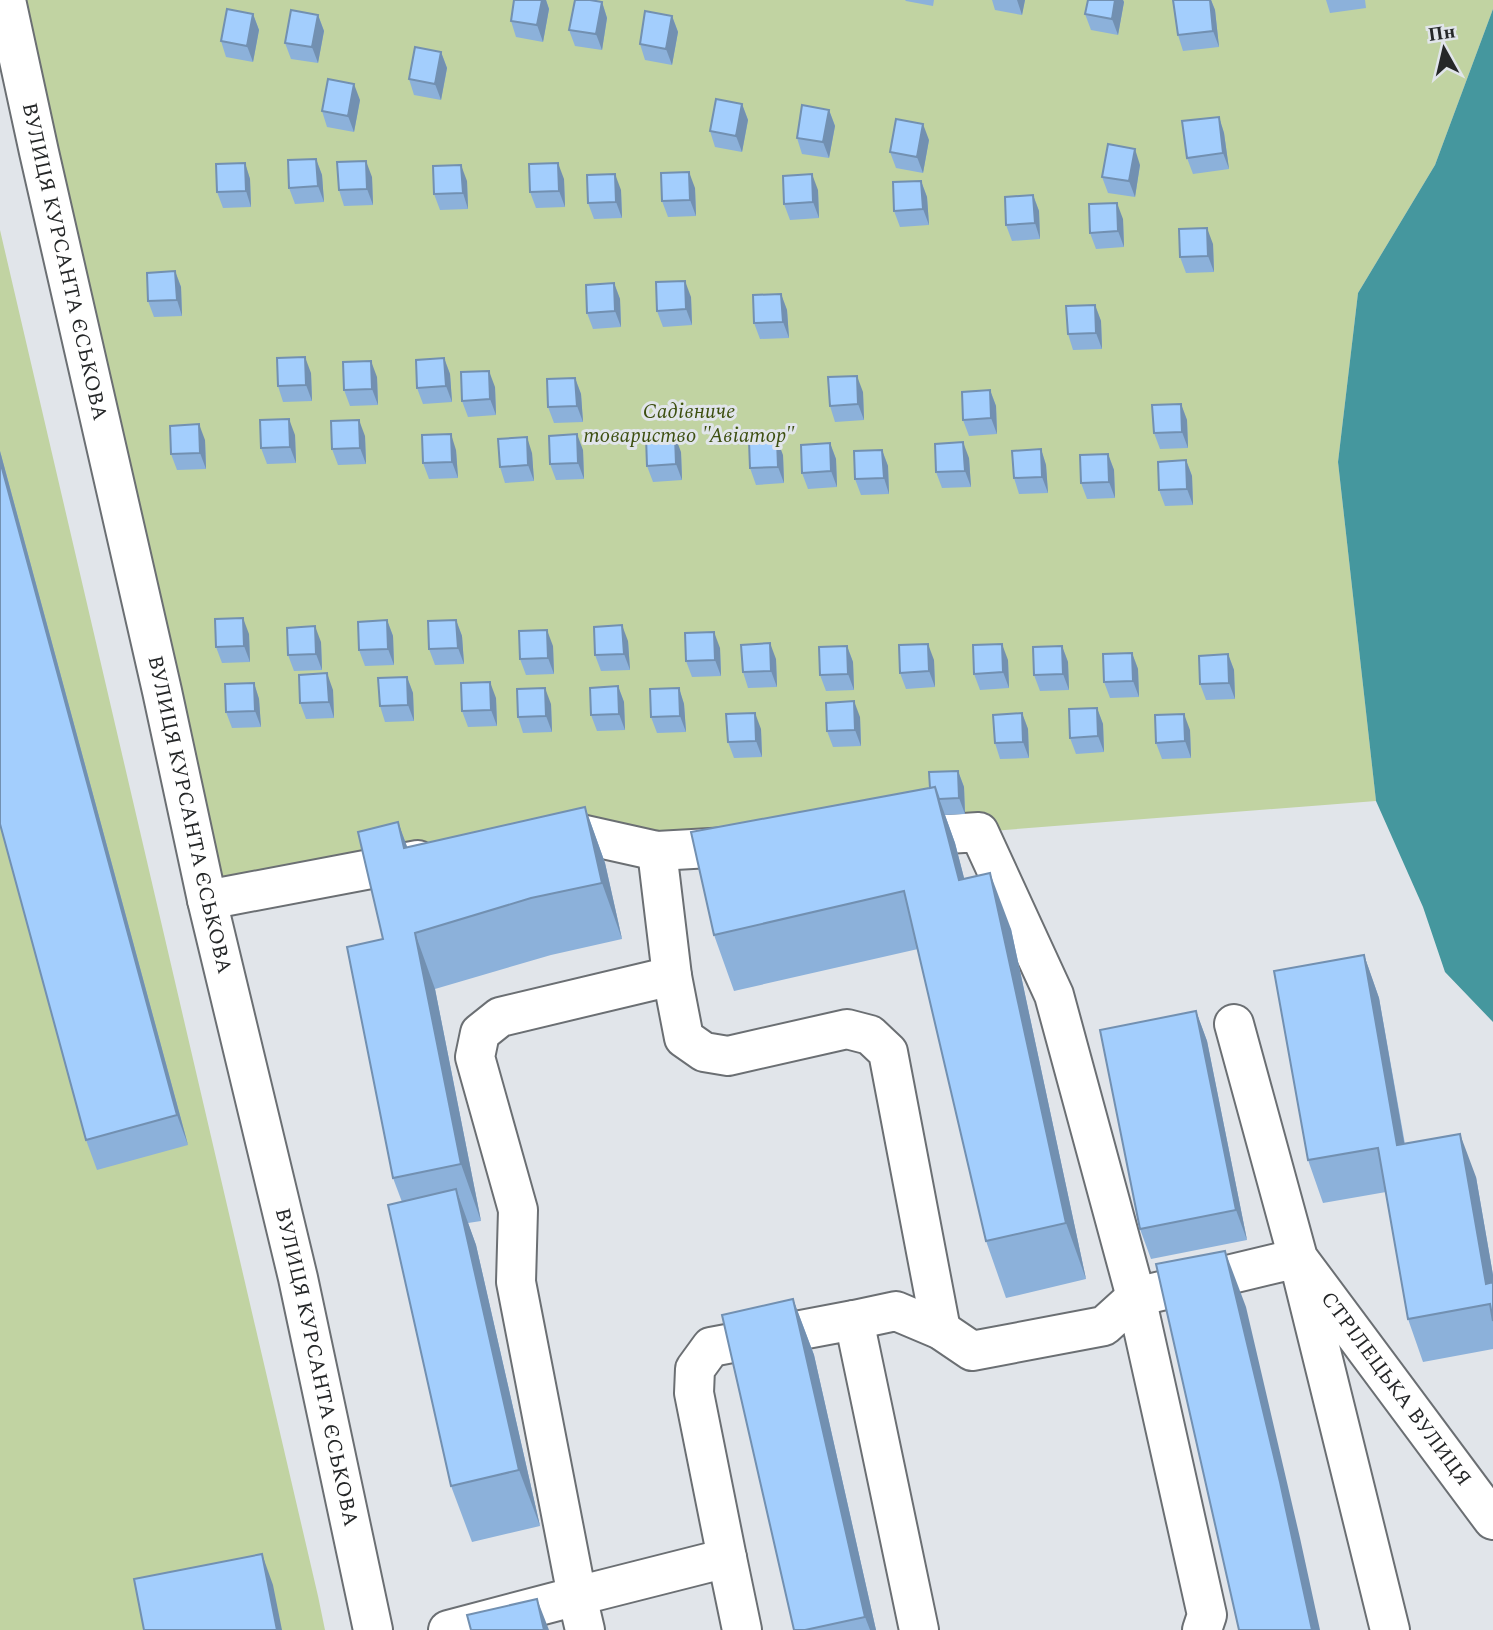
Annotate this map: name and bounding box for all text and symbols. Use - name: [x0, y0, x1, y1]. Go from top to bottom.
- north arrow: [1409, 14, 1479, 84]
- text: Пн: [1426, 17, 1457, 50]
- street label: ВУЛИЦЯ КУРСАНТА ЄСЬКОВА: [13, 100, 116, 424]
- park label: Садівниче товариство "Авіатор": [583, 396, 795, 452]
- street label: ВУЛИЦЯ КУРСАНТА ЄСЬКОВА: [138, 652, 240, 977]
- street label: ВУЛИЦЯ КУРСАНТА ЄСЬКОВА: [266, 1205, 367, 1530]
- street label: СТРІЛЕЦЬКА ВУЛИЦЯ: [1312, 1285, 1479, 1493]

